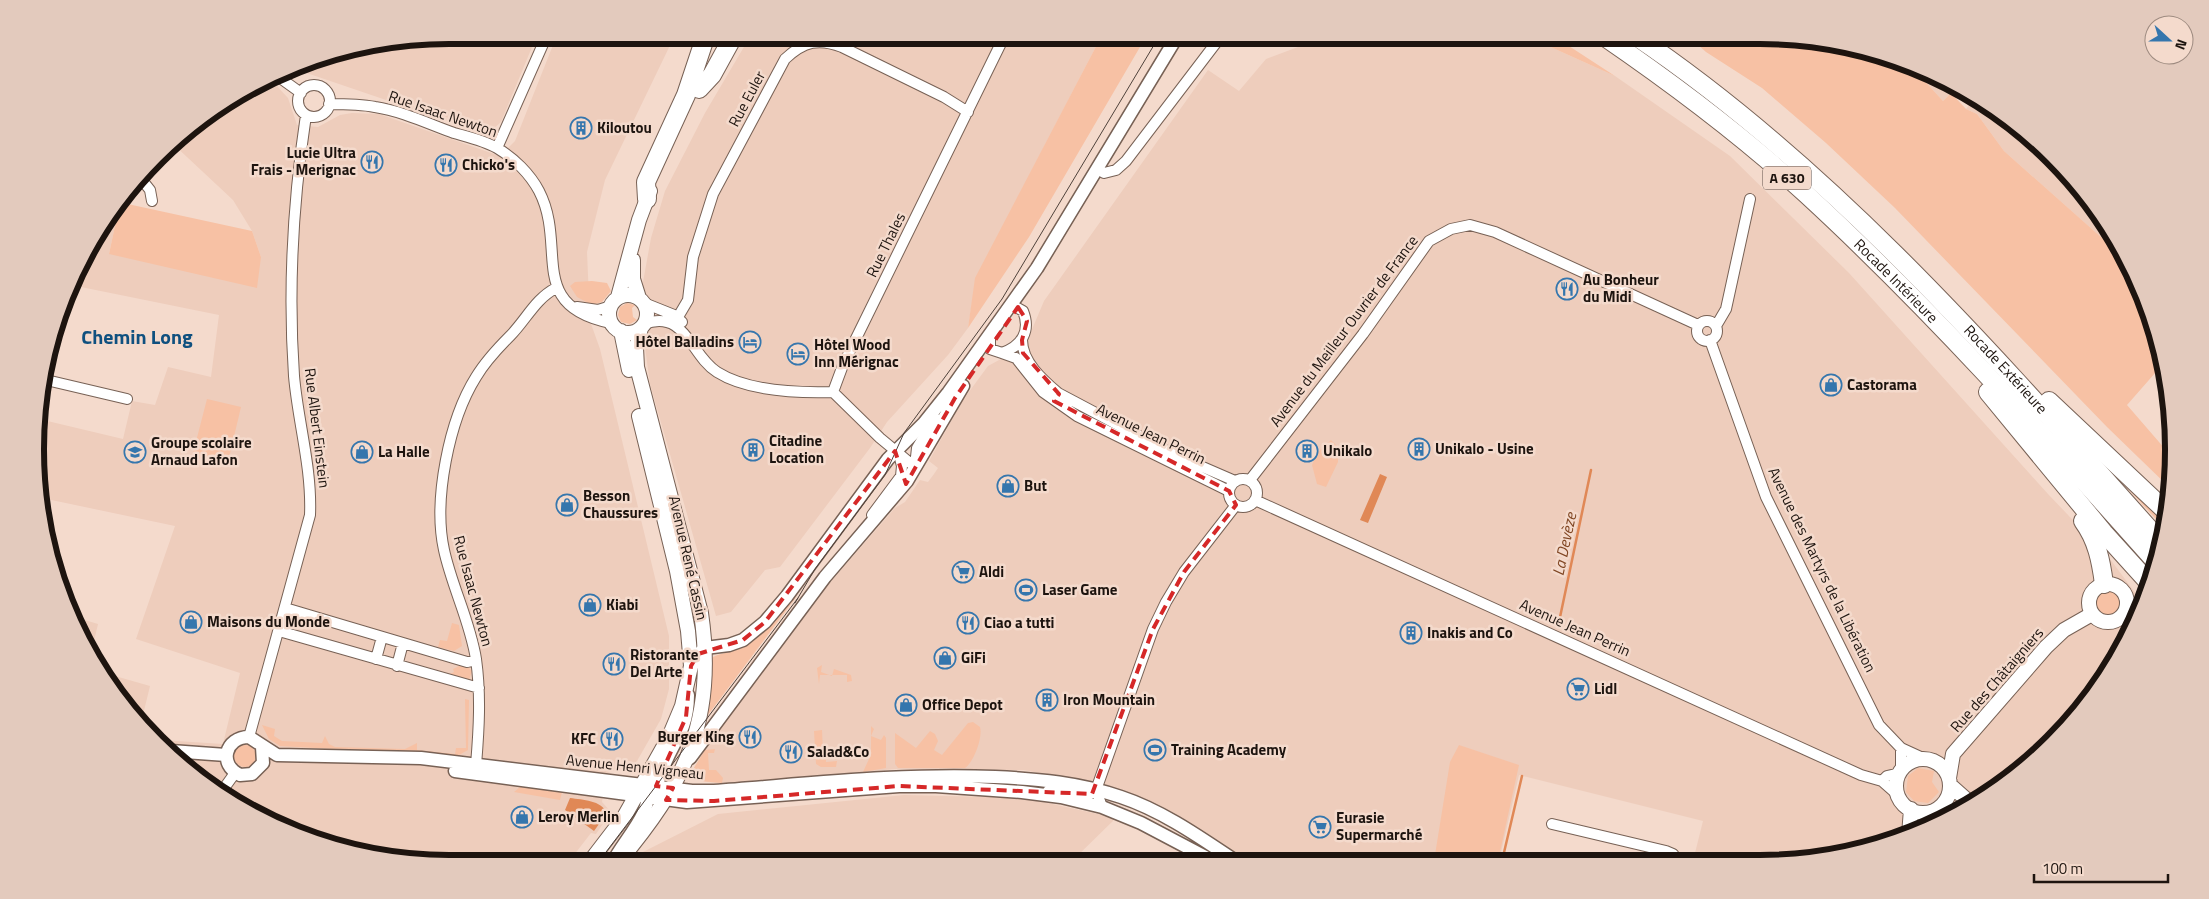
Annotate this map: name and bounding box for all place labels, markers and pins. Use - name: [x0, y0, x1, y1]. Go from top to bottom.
- building icon: Kiloutou: [569, 116, 593, 140]
- place label: Kiloutou: [597, 116, 652, 139]
- place label: Lucie Ultra Frais - Merignac: [251, 141, 356, 181]
- restaurant icon: Lucie Ultra Frais - Merignac: [360, 150, 384, 174]
- restaurant icon: Chicko's: [434, 153, 458, 177]
- place label: Chicko's: [462, 153, 515, 176]
- place label: Au Bonheur du Midi: [1583, 268, 1659, 308]
- restaurant icon: Au Bonheur du Midi: [1555, 277, 1579, 301]
- place label: Hôtel Balladins: [635, 330, 734, 353]
- hotel icon: Hôtel Balladins: [738, 330, 762, 354]
- place label: Hôtel Wood Inn Mérignac: [814, 333, 899, 373]
- hotel icon: Hôtel Wood Inn Mérignac: [786, 342, 810, 366]
- shop icon: Castorama: [1819, 373, 1843, 397]
- place label: Castorama: [1847, 373, 1917, 396]
- place label: Citadine Location: [769, 429, 824, 469]
- place label: Groupe scolaire Arnaud Lafon: [151, 431, 252, 471]
- building icon: Unikalo - Usine: [1407, 437, 1431, 461]
- place label: Unikalo - Usine: [1435, 437, 1534, 460]
- building icon: Citadine Location: [741, 438, 765, 462]
- building icon: Unikalo: [1295, 439, 1319, 463]
- place label: Unikalo: [1323, 439, 1372, 462]
- school or university icon: Groupe scolaire Arnaud Lafon: [123, 440, 147, 464]
- shop icon: La Halle: [350, 440, 374, 464]
- place label: La Halle: [378, 440, 430, 463]
- shop icon: But: [996, 474, 1020, 498]
- place label: But: [1024, 474, 1047, 497]
- place label: Besson Chaussures: [583, 484, 658, 524]
- shop icon: Besson Chaussures: [555, 493, 579, 517]
- supermarket icon: Aldi: [951, 560, 975, 584]
- place label: Aldi: [979, 560, 1004, 583]
- sports icon: Laser Game: [1014, 578, 1038, 602]
- place label: Laser Game: [1042, 578, 1118, 601]
- shop icon: Kiabi: [578, 593, 602, 617]
- place label: Kiabi: [606, 593, 638, 616]
- shop icon: Maisons du Monde: [179, 610, 203, 634]
- place label: Maisons du Monde: [207, 610, 330, 633]
- restaurant icon: Ciao a tutti: [956, 611, 980, 635]
- place label: Ciao a tutti: [984, 611, 1054, 634]
- building icon: Inakis and Co: [1399, 621, 1423, 645]
- place label: Inakis and Co: [1427, 621, 1513, 644]
- place label: Ristorante Del Arte: [630, 643, 699, 683]
- shop icon: GiFi: [933, 646, 957, 670]
- place label: GiFi: [961, 646, 986, 669]
- restaurant icon: Ristorante Del Arte: [602, 652, 626, 676]
- supermarket icon: Lidl: [1566, 677, 1590, 701]
- place label: Lidl: [1594, 677, 1617, 700]
- building icon: Iron Mountain: [1035, 688, 1059, 712]
- place label: Iron Mountain: [1063, 688, 1155, 711]
- shop icon: Office Depot: [894, 693, 918, 717]
- place label: Office Depot: [922, 693, 1003, 716]
- place label: Burger King: [657, 725, 734, 748]
- restaurant icon: Burger King: [738, 725, 762, 749]
- place label: KFC: [571, 727, 596, 750]
- restaurant icon: KFC: [600, 727, 624, 751]
- sports icon: Training Academy: [1143, 738, 1167, 762]
- place label: Training Academy: [1171, 738, 1287, 761]
- restaurant icon: Salad&Co: [779, 740, 803, 764]
- place label: Salad&Co: [807, 740, 869, 763]
- shop icon: Leroy Merlin: [510, 805, 534, 829]
- place label: Leroy Merlin: [538, 805, 619, 828]
- place label: Eurasie Supermarché: [1336, 806, 1423, 846]
- supermarket icon: Eurasie Supermarché: [1308, 815, 1332, 839]

